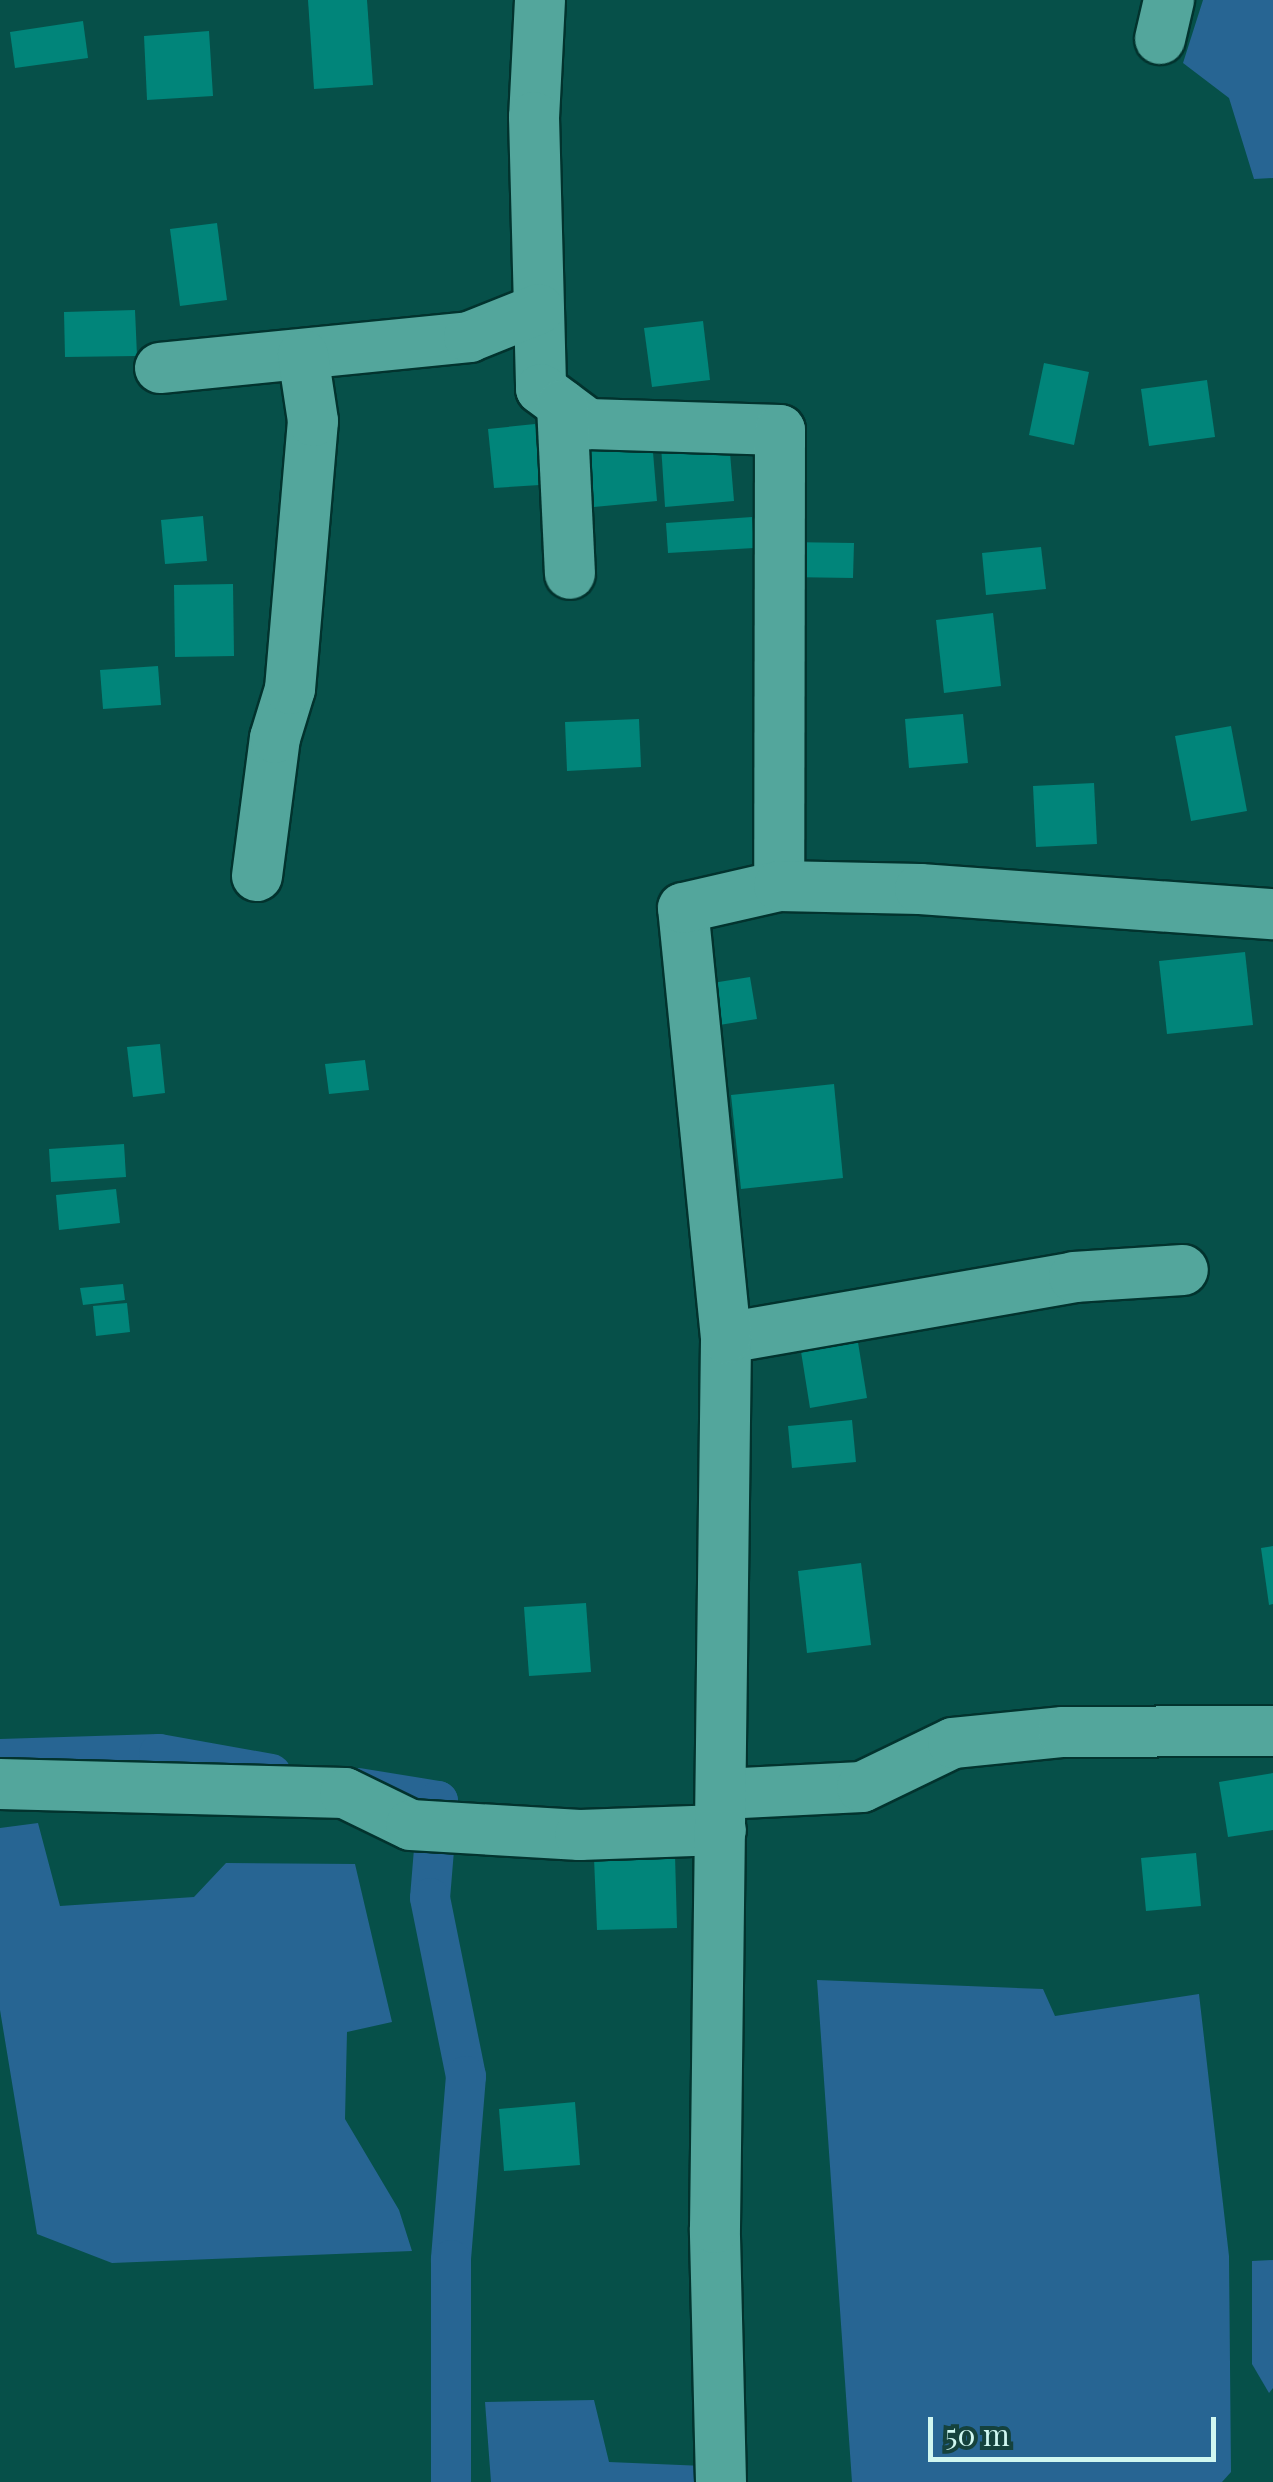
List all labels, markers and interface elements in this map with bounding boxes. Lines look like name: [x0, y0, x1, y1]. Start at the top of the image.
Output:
scale bar: [933, 2397, 1220, 2459]
text: 50 m: [945, 2414, 1010, 2454]

